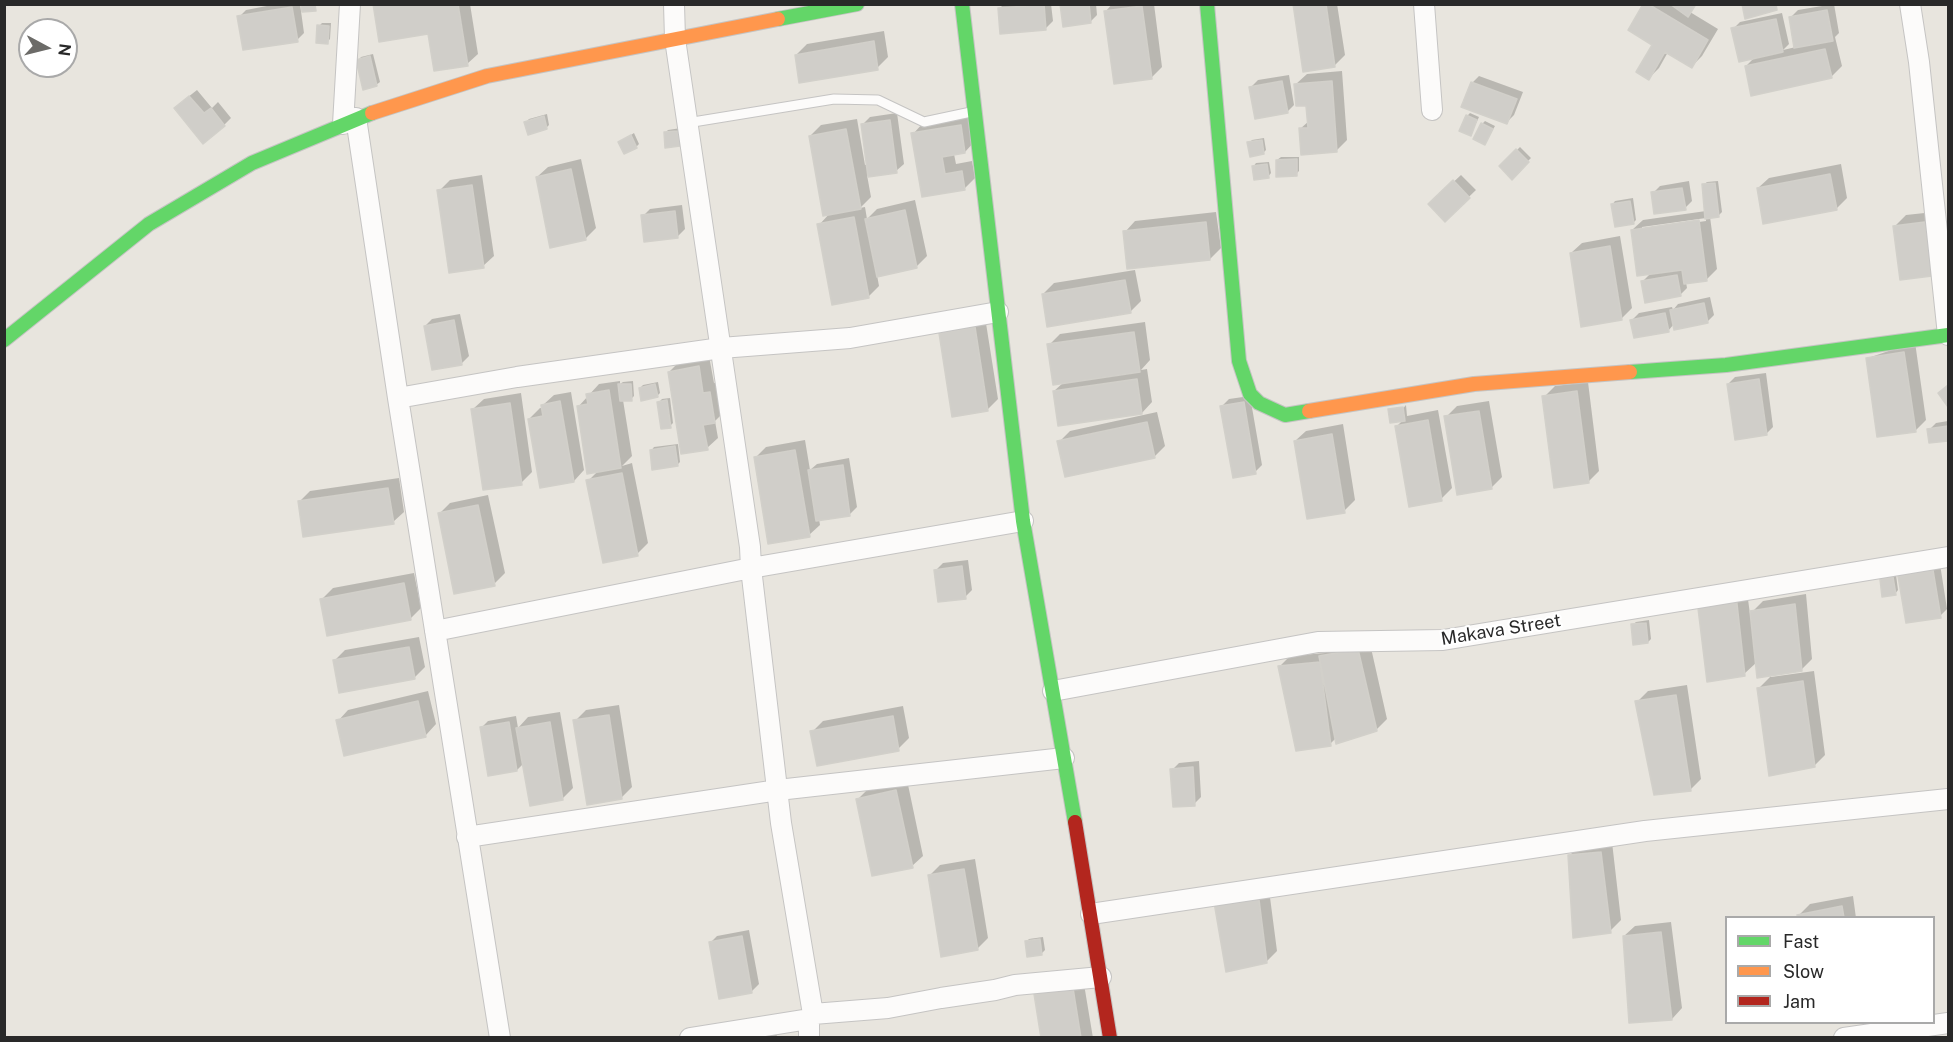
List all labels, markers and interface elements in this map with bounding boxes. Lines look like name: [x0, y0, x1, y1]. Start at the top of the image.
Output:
north arrow: [18, 18, 78, 78]
text: N: [54, 43, 75, 57]
street label: Makava Street: [1439, 610, 1563, 650]
legend: [1725, 916, 1935, 1024]
text: Fast: [1783, 931, 1819, 952]
text: Slow: [1783, 961, 1824, 982]
text: Jam: [1783, 991, 1816, 1012]

